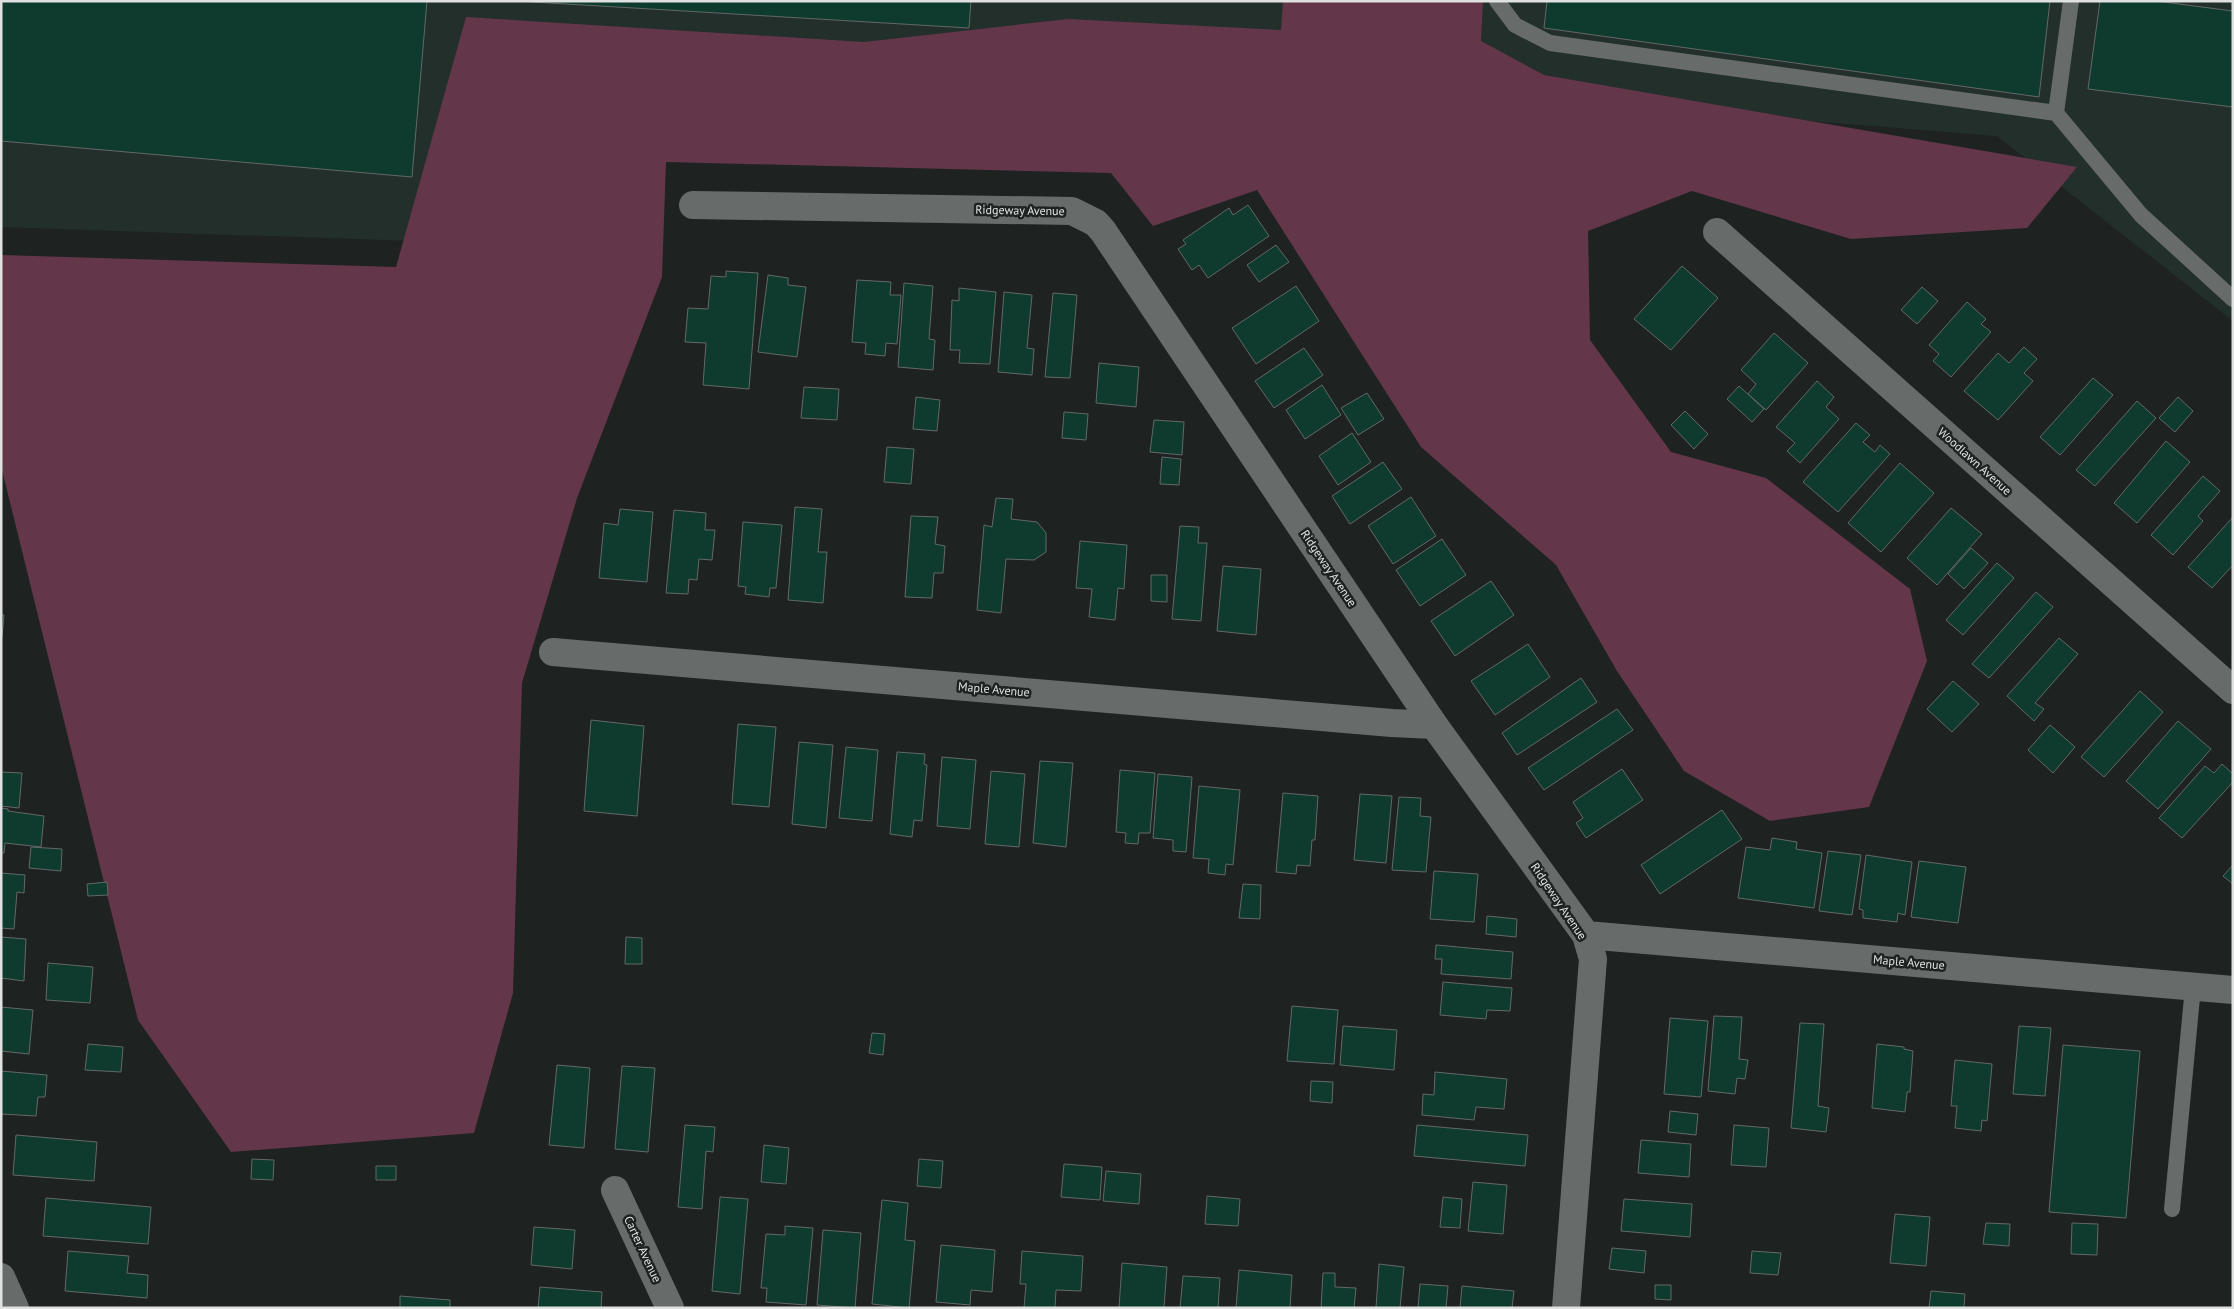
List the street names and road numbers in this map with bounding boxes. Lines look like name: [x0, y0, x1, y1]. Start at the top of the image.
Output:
street label: Ridgeway Avenue: [975, 202, 1065, 218]
street label: Woodlawn Avenue: [1935, 424, 2015, 498]
street label: Ridgeway Avenue: [1298, 527, 1360, 609]
street label: Maple Avenue: [958, 678, 1030, 700]
street label: Ridgeway Avenue: [1528, 860, 1590, 942]
street label: Maple Avenue: [1873, 951, 1945, 973]
street label: Carter Avenue: [621, 1213, 665, 1285]

